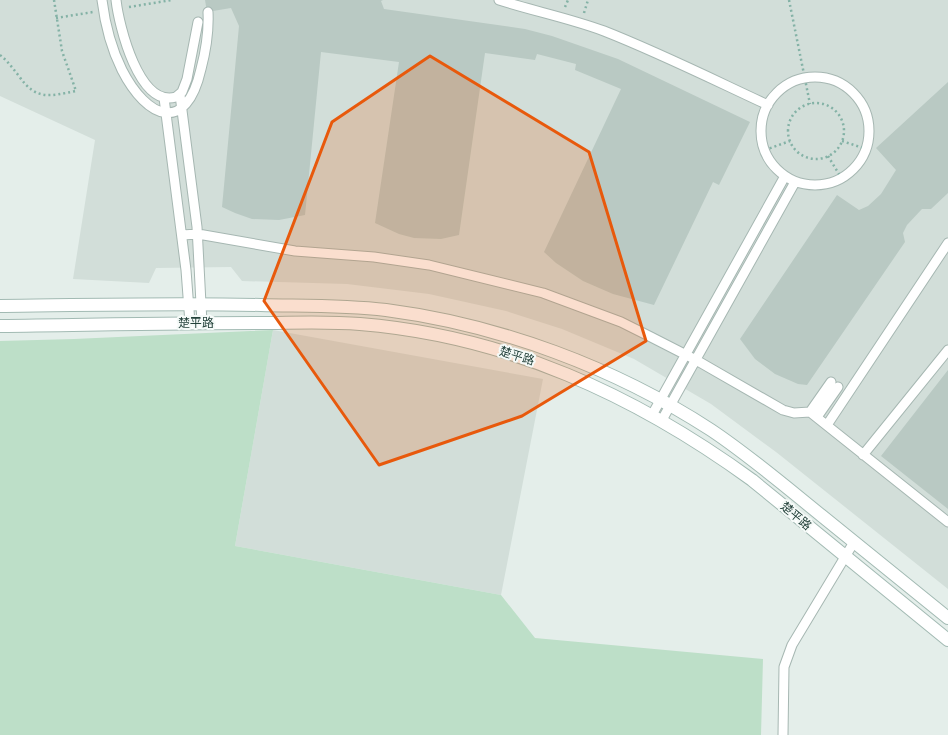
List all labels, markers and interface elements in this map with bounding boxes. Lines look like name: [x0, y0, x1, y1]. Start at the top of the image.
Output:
street label: 楚平路: [178, 314, 214, 332]
street label: 楚平路: [497, 342, 537, 370]
street label: 楚平路: [776, 498, 816, 534]

